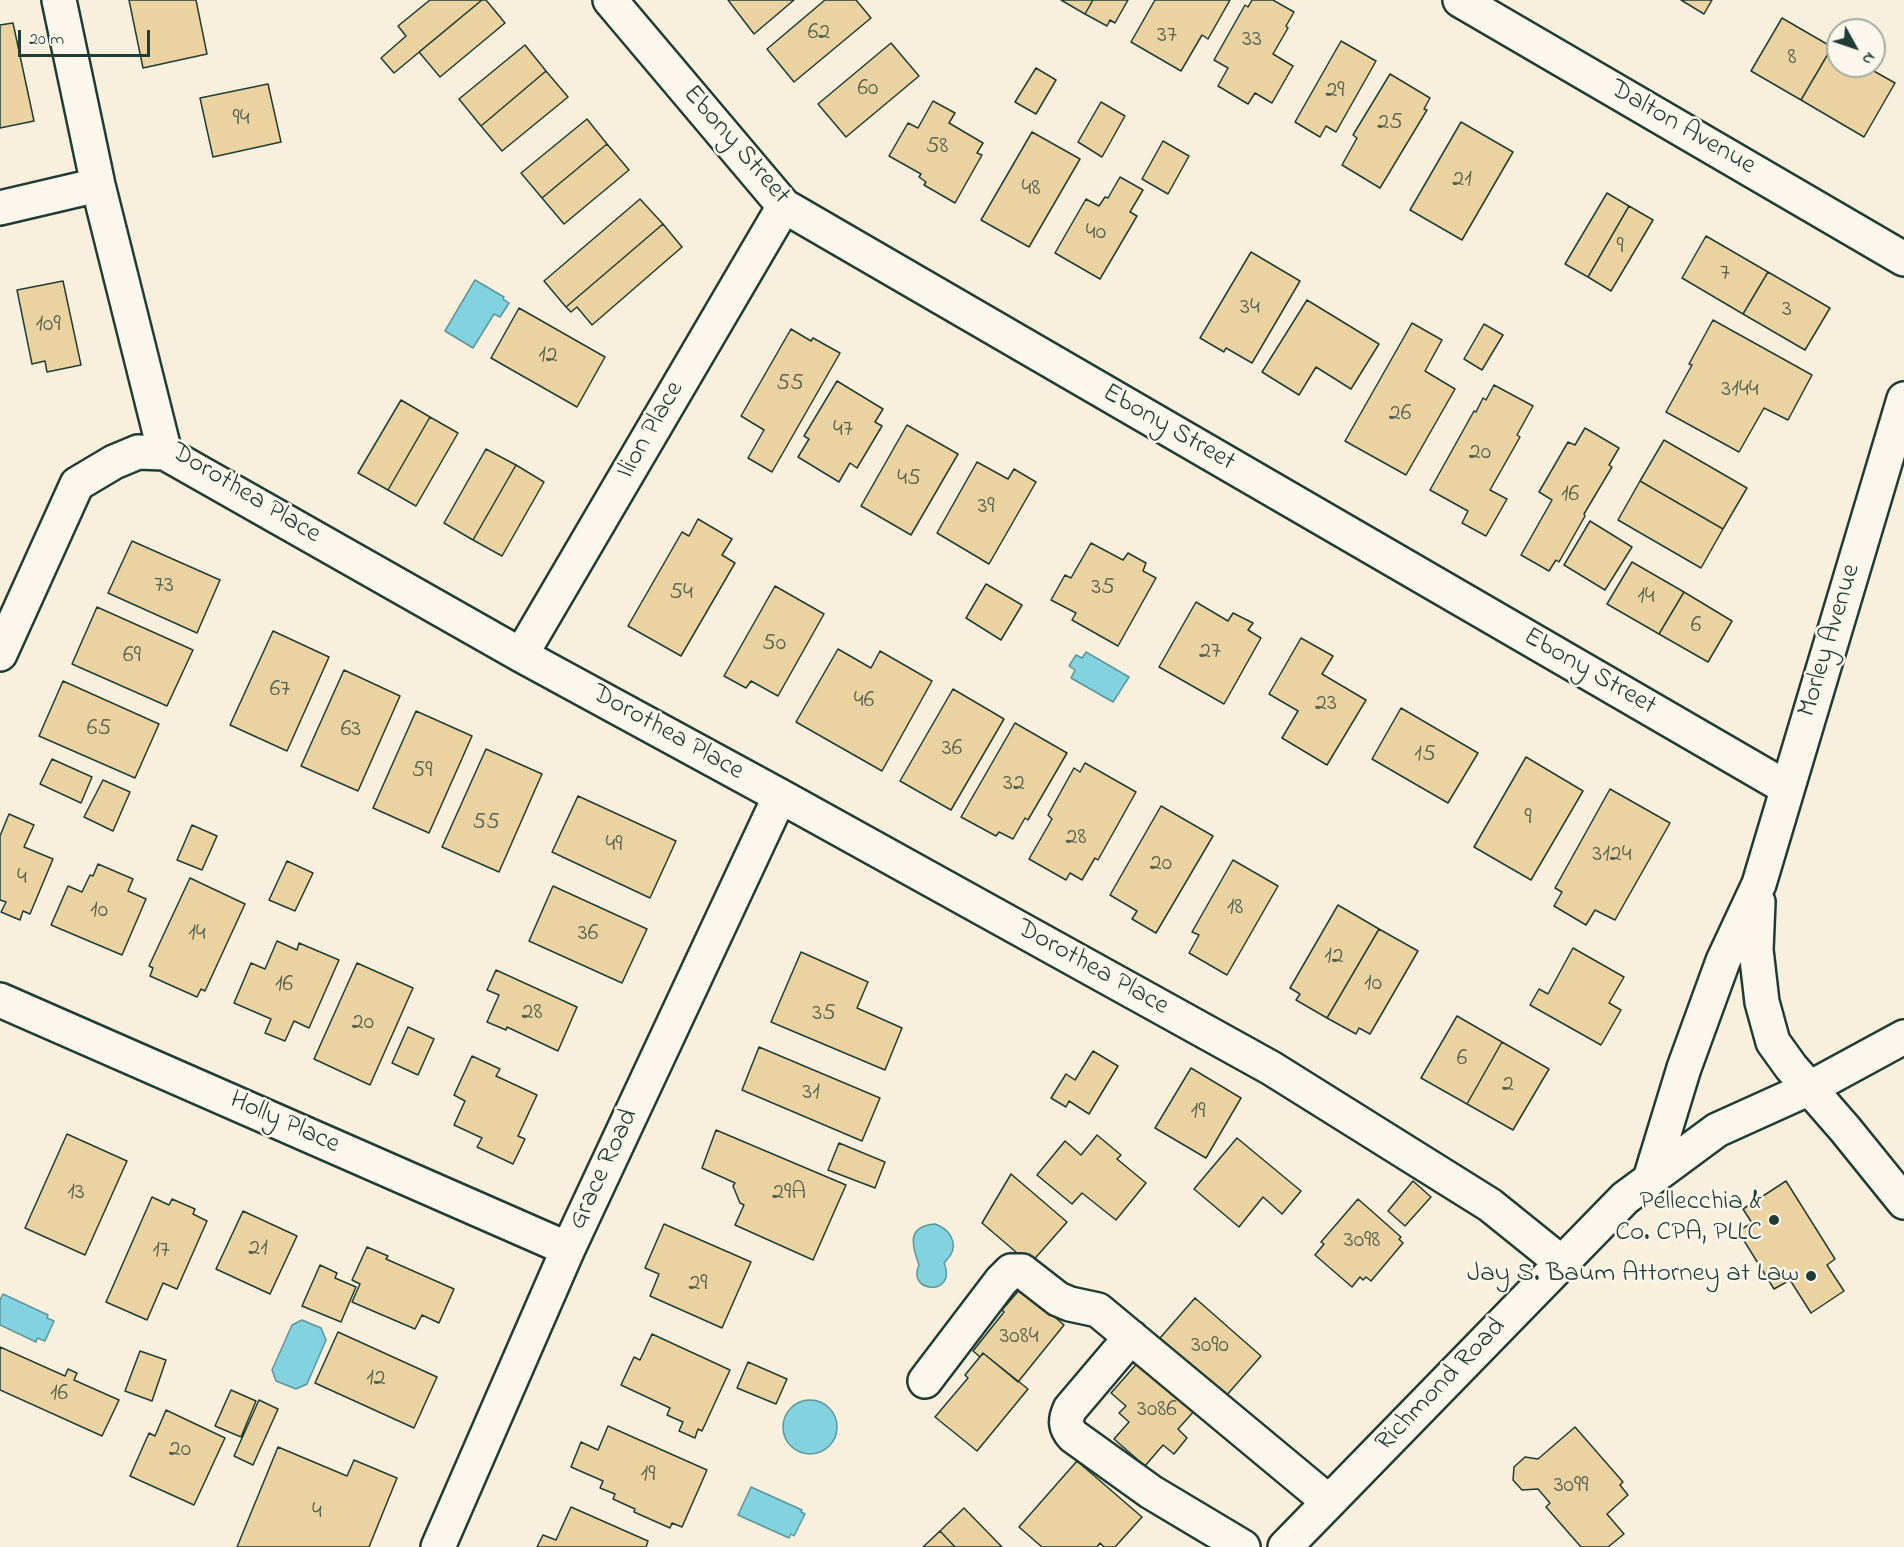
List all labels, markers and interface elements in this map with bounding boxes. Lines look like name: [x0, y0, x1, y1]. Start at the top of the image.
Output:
scale bar: [21, 18, 153, 56]
north arrow: [1826, 18, 1886, 78]
house number: 62: [808, 20, 830, 48]
house number: 37: [1157, 23, 1177, 51]
text: 20 m: [29, 27, 64, 53]
house number: 33: [1242, 27, 1262, 55]
house number: 8: [1788, 45, 1796, 73]
text: N: [1856, 46, 1881, 70]
street label: Dalton Avenue: [1603, 74, 1761, 184]
house number: 60: [858, 76, 878, 104]
house number: 29: [1325, 78, 1345, 106]
street label: Ebony Street: [674, 80, 796, 212]
house number: 94: [232, 106, 250, 134]
house number: 25: [1377, 110, 1403, 138]
house number: 58: [926, 134, 948, 162]
house number: 21: [1452, 167, 1472, 195]
house number: 48: [1022, 176, 1040, 204]
house number: 40: [1086, 220, 1106, 248]
house number: 9: [1616, 234, 1624, 262]
house number: 7: [1720, 261, 1730, 289]
house number: 34: [1240, 295, 1260, 323]
house number: 3: [1782, 297, 1792, 325]
house number: 109: [35, 312, 61, 340]
house number: 12: [538, 343, 558, 371]
house number: 55: [776, 371, 804, 399]
street label: Ilion Place: [611, 377, 693, 485]
house number: 3144: [1721, 377, 1759, 405]
street label: Ebony Street: [1096, 378, 1240, 480]
house number: 26: [1389, 401, 1411, 429]
house number: 47: [833, 417, 853, 445]
street label: Dorothea Place: [164, 438, 326, 552]
house number: 20: [1469, 440, 1491, 468]
house number: 45: [897, 466, 921, 494]
house number: 16: [1561, 482, 1579, 510]
house number: 39: [977, 494, 995, 522]
street label: Morley Avenue: [1792, 561, 1870, 721]
house number: 73: [154, 573, 174, 601]
house number: 35: [1091, 575, 1115, 603]
house number: 54: [669, 580, 693, 608]
house number: 14: [1637, 584, 1655, 612]
house number: 6: [1691, 613, 1701, 641]
street label: Ebony Street: [1517, 622, 1661, 724]
house number: 50: [762, 631, 786, 659]
house number: 27: [1199, 639, 1221, 667]
house number: 69: [123, 643, 141, 671]
house number: 67: [270, 677, 290, 705]
street label: Dorothea Place: [585, 679, 749, 789]
house number: 46: [854, 688, 874, 716]
house number: 23: [1315, 691, 1337, 719]
house number: 65: [87, 716, 111, 744]
house number: 63: [341, 717, 361, 745]
house number: 36: [942, 736, 962, 764]
house number: 15: [1414, 742, 1436, 770]
house number: 59: [412, 758, 432, 786]
house number: 32: [1003, 771, 1025, 799]
house number: 9: [1524, 805, 1532, 833]
house number: 55: [472, 810, 500, 838]
house number: 28: [1066, 825, 1086, 853]
house number: 49: [605, 832, 623, 860]
house number: 3124: [1592, 842, 1632, 870]
house number: 20: [1150, 851, 1172, 879]
house number: 4: [17, 865, 27, 893]
house number: 18: [1227, 895, 1243, 923]
house number: 10: [90, 898, 108, 926]
street label: Dorothea Place: [1010, 914, 1174, 1024]
house number: 14: [188, 921, 206, 949]
house number: 36: [578, 921, 598, 949]
house number: 12: [1324, 944, 1344, 972]
house number: 10: [1364, 971, 1382, 999]
house number: 16: [275, 972, 293, 1000]
house number: 28: [522, 1000, 542, 1028]
house number: 35: [812, 1001, 836, 1029]
house number: 20: [352, 1010, 374, 1038]
house number: 6: [1457, 1046, 1467, 1074]
house number: 2: [1502, 1072, 1514, 1100]
house number: 31: [802, 1080, 820, 1108]
street label: Holly Place: [224, 1085, 344, 1163]
house number: 19: [1191, 1099, 1205, 1127]
street label: Grace Road: [563, 1104, 647, 1236]
house number: 13: [67, 1180, 85, 1208]
house number: 29A: [772, 1180, 806, 1208]
place label: Pellecchia & Co. CPA, PLLC: [1615, 1188, 1762, 1251]
marker: Pellecchia & Co. CPA, PLLC: [1767, 1213, 1781, 1227]
house number: 3098: [1344, 1228, 1380, 1256]
house number: 21: [248, 1236, 268, 1264]
house number: 17: [152, 1238, 170, 1266]
place label: Jay S. Baum Attorney at Law: [1467, 1260, 1799, 1292]
marker: Jay S. Baum Attorney at Law: [1804, 1269, 1818, 1283]
house number: 29: [688, 1271, 708, 1299]
street label: Richmond Road: [1370, 1312, 1514, 1460]
house number: 3084: [999, 1324, 1039, 1352]
house number: 3090: [1191, 1333, 1229, 1361]
house number: 12: [366, 1366, 386, 1394]
house number: 16: [50, 1381, 68, 1409]
house number: 3086: [1137, 1397, 1177, 1425]
house number: 20: [169, 1437, 191, 1465]
house number: 19: [641, 1462, 655, 1490]
house number: 3099: [1554, 1473, 1588, 1501]
house number: 4: [312, 1499, 322, 1527]

